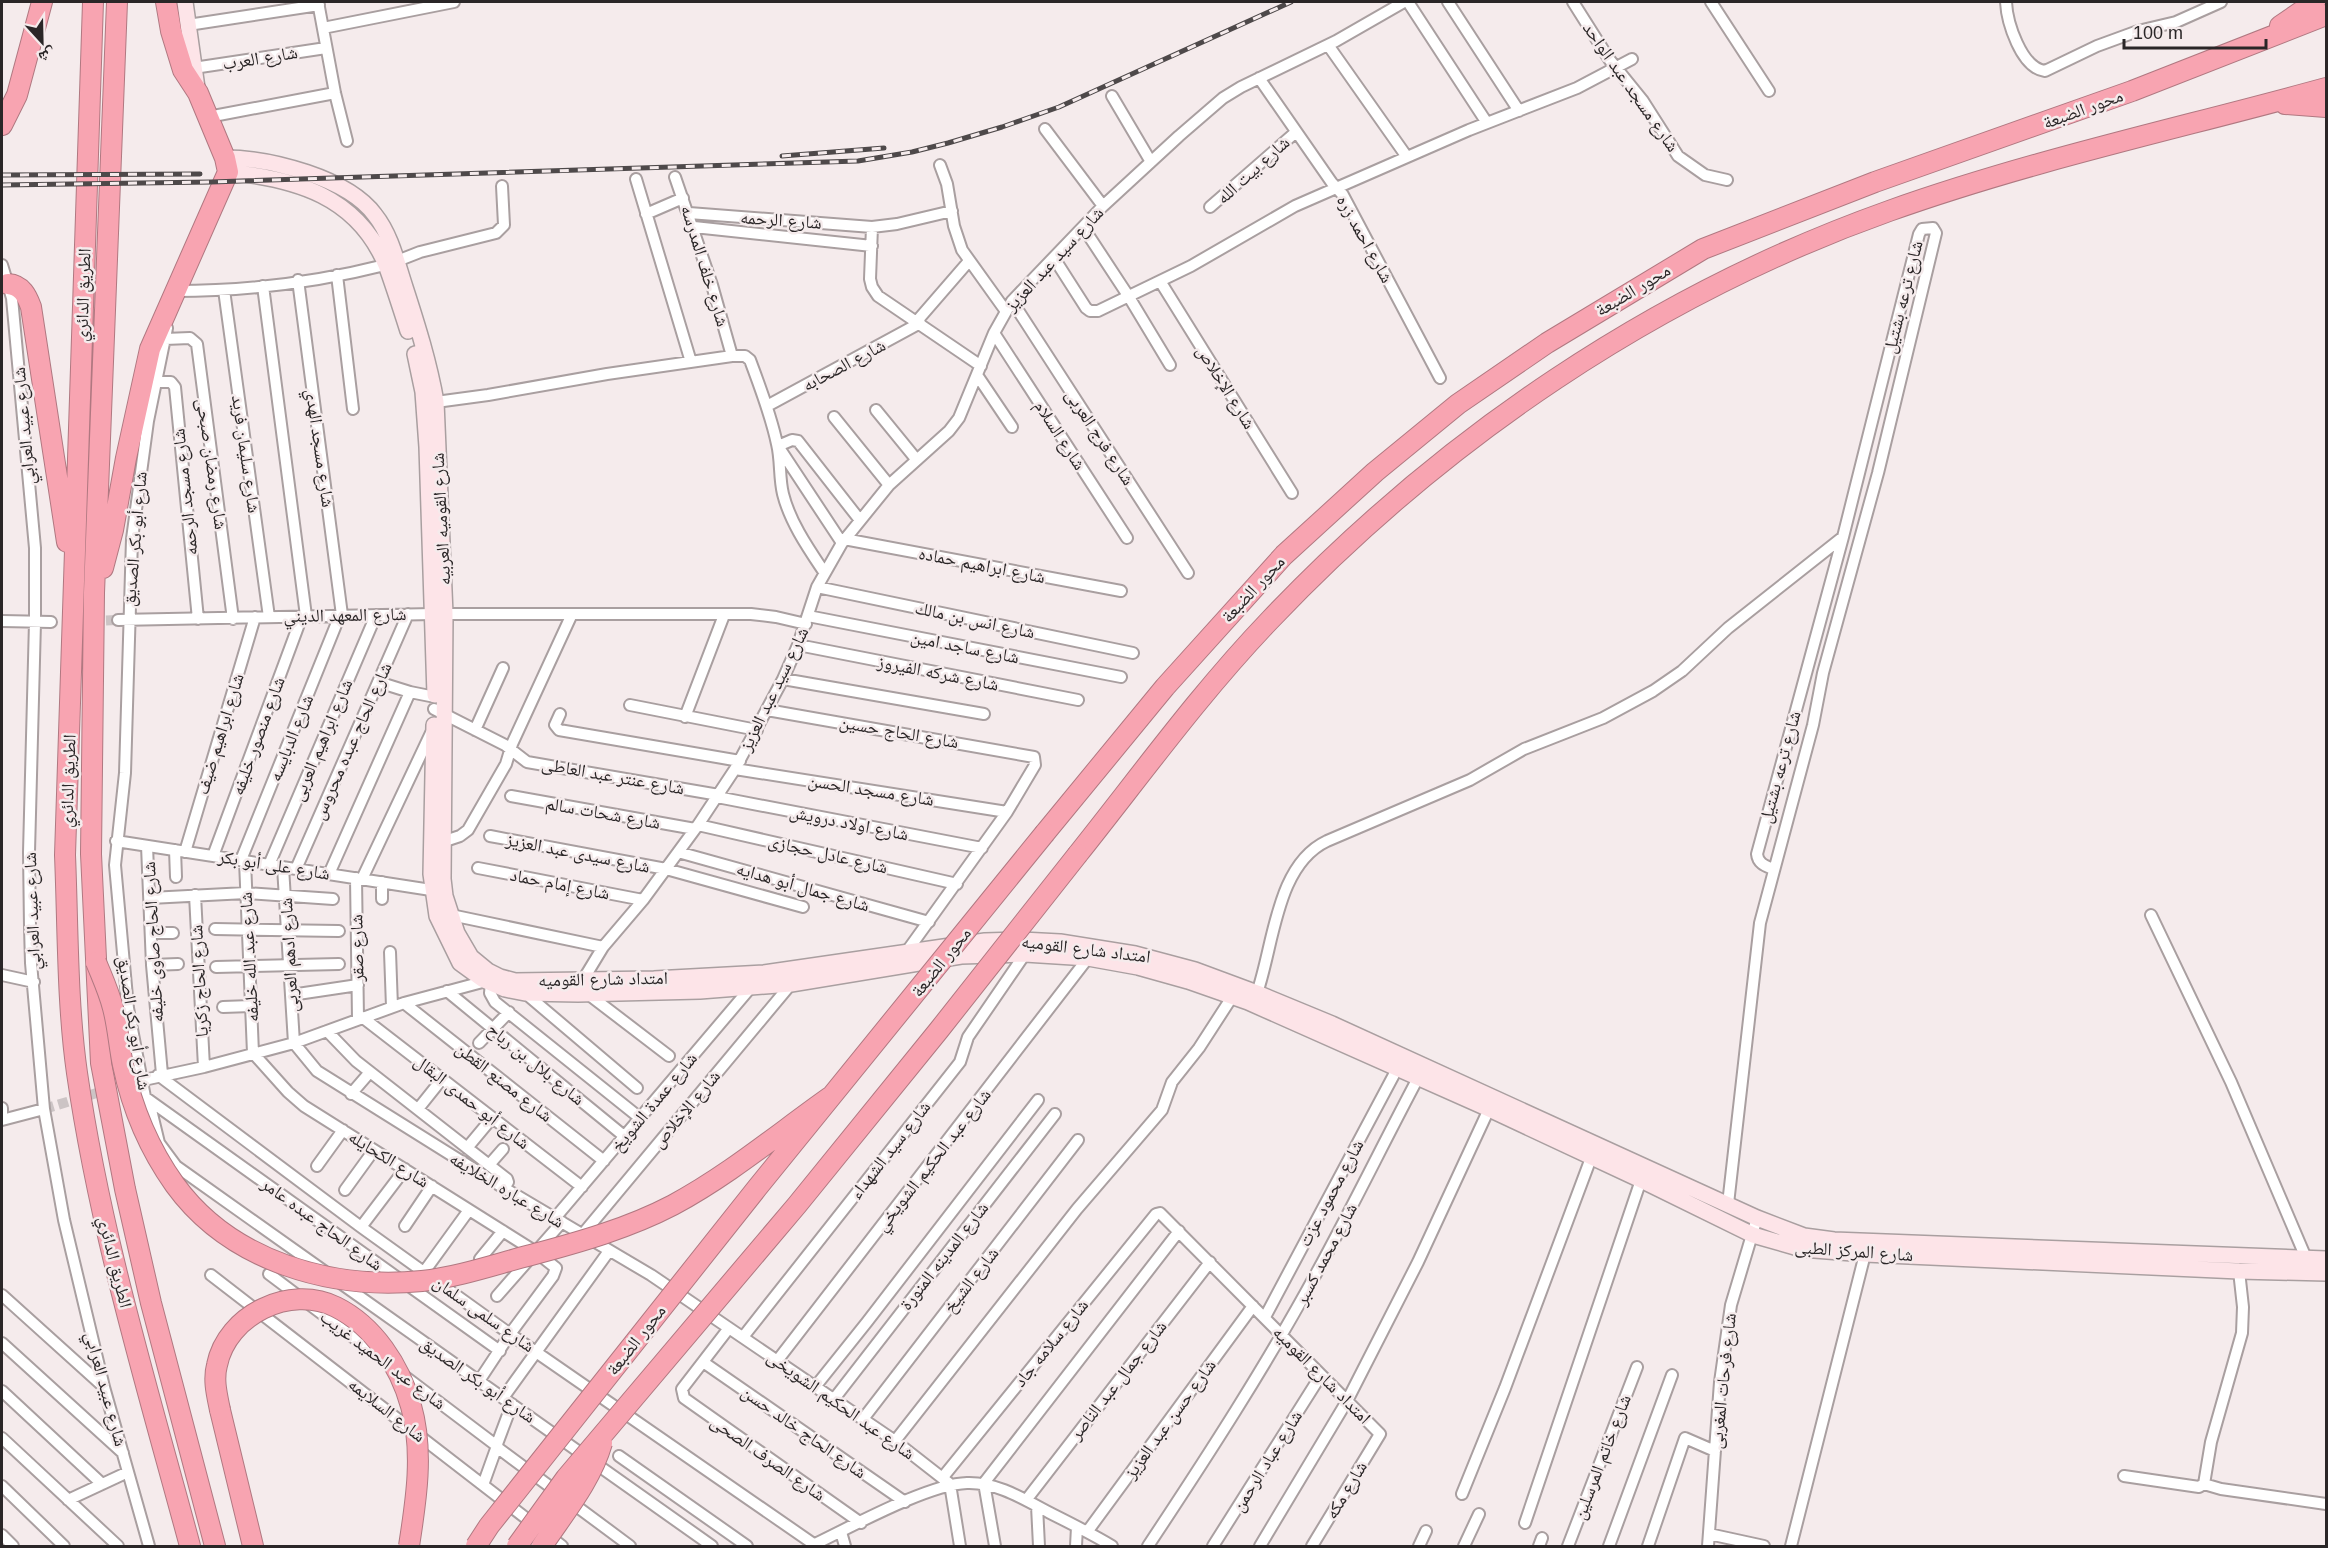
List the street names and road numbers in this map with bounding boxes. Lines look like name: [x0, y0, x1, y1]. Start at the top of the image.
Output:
street label: شارع مسجد عبد الواحد: [1578, 18, 1683, 156]
street label: شارع العرب: [221, 42, 299, 75]
street label: محور الضبعة: [2040, 85, 2126, 133]
street label: شارع بيت الله: [1212, 132, 1294, 209]
street label: شارع احمد زره: [1332, 192, 1397, 287]
street label: شارع خلف المدرسه: [676, 203, 733, 329]
street label: شارع سيد عبد العزيز: [1000, 203, 1108, 317]
street label: شارع الرحمه: [740, 207, 822, 234]
street label: شارع ترعه بشتيل: [1879, 239, 1928, 356]
street label: الطريق الدائري: [71, 248, 99, 342]
street label: محور الضبعة: [1592, 260, 1674, 321]
street label: شارع الصحابه: [799, 335, 889, 396]
street label: شارع الإخلاص: [1192, 341, 1260, 433]
street label: شارع عبيد العرابي: [9, 366, 44, 486]
street label: شارع فرج العربى: [1060, 385, 1139, 490]
street label: شارع مسجد الهدي: [297, 387, 338, 509]
street label: شارع سليمان فريد: [227, 394, 264, 514]
street label: شارع السلام: [1028, 396, 1090, 475]
street label: شارع رمضان صبحى: [192, 397, 231, 531]
street label: شارع مسجد الرحمه: [168, 428, 203, 556]
street label: شارع القوميه العربيه: [428, 452, 455, 586]
street label: شارع أبو بكر الصديق: [118, 470, 152, 608]
street label: شارع ابراهيم حماده: [917, 543, 1047, 589]
street label: محور الضبعة: [1217, 552, 1289, 627]
street label: شارع انس بن مالك: [913, 598, 1037, 643]
street label: شارع المعهد الديني: [283, 604, 407, 631]
street label: شارع سيد عبد العزيز: [735, 624, 814, 755]
street label: شارع ساجد امين: [909, 627, 1021, 668]
street label: شارع شركه الفيروز: [874, 651, 1000, 696]
street label: شارع الحاج عبده محروس: [308, 659, 397, 823]
street label: شارع ابراهيم ضيف: [192, 671, 250, 798]
street label: شارع منصور خليفه: [227, 674, 290, 798]
street label: شارع ابراهيم العربى: [287, 676, 358, 805]
street label: شارع الدبايسه: [265, 692, 318, 785]
street label: شارع ترعه بشتيل: [1755, 709, 1806, 826]
street label: شارع الحاج حسين: [837, 712, 960, 754]
street label: الطريق الدائري: [56, 734, 84, 828]
street label: شارع عنتر عبد العاطى: [540, 754, 686, 799]
street label: شارع مسجد الحسن: [806, 770, 935, 811]
street label: شارع شحات سالم: [544, 793, 662, 835]
street label: شارع اولاد درويش: [788, 802, 910, 845]
street label: شارع سيدى عبد العزيز: [503, 829, 652, 878]
street label: شارع عادل حجازى: [766, 831, 890, 878]
street label: شارع على أبو بكر: [215, 845, 332, 885]
street label: شارع عبيد العرابي: [20, 852, 49, 970]
street label: شارع جمال أبو هدايه: [734, 858, 872, 916]
street label: شارع الحاج صاوى خليفه: [139, 861, 169, 1023]
street label: شارع إمام حماد: [508, 865, 611, 905]
street label: شارع عبد الله خليفه: [236, 891, 263, 1023]
street label: شارع ادهم العربى: [276, 897, 304, 1013]
street label: شارع صقر: [346, 914, 369, 983]
street label: محور الضبعة: [907, 923, 975, 1001]
street label: شارع الحاج زكريا: [186, 924, 214, 1038]
street label: امتداد شارع القوميه: [1020, 931, 1152, 968]
street label: شارع أبو بكر الصديق: [113, 954, 155, 1092]
street label: امتداد شارع القوميه: [538, 968, 668, 991]
street label: شارع بلال بن رباح: [482, 1019, 589, 1111]
street label: شارع مصنع القطن: [450, 1038, 556, 1128]
street label: شارع عمدة الشويخ: [607, 1048, 703, 1157]
street label: شارع أبو حمدى البقال: [410, 1050, 534, 1154]
street label: شارع الإخلاص: [648, 1066, 725, 1152]
street label: شارع عبد الحكيم الشويخي: [871, 1085, 998, 1238]
street label: شارع سيد الشهداء: [846, 1097, 935, 1204]
street label: شارع الكحايله: [345, 1126, 433, 1192]
street label: شارع محمود عزت: [1294, 1136, 1368, 1250]
street label: شارع عباره الخلايفه: [446, 1148, 568, 1233]
street label: شارع الحاج عبده عامر: [256, 1173, 386, 1276]
street label: شارع المدينه المنورة: [896, 1198, 993, 1315]
street label: شارع محمد كسبر: [1290, 1200, 1362, 1310]
street label: الطريق الدائري: [90, 1214, 136, 1311]
street label: شارع المركز الطبى: [1794, 1237, 1914, 1266]
street label: شارع الشيخ: [939, 1243, 1004, 1318]
street label: شارع سلمى سلمان: [429, 1272, 539, 1357]
street label: شارع سلامه جاد: [1010, 1295, 1093, 1391]
street label: محور الضبعة: [602, 1301, 670, 1379]
street label: شارع عبد الحميد غريب: [316, 1306, 450, 1414]
street label: شارع فرحات المغربى: [1706, 1312, 1741, 1450]
street label: شارع جمال عبد الناصر: [1065, 1316, 1171, 1445]
street label: امتداد شارع القوميه: [1268, 1322, 1375, 1429]
street label: شارع عبيد العرابي: [77, 1329, 131, 1450]
street label: شارع أبو بكر الصديق: [416, 1332, 540, 1428]
street label: شارع عبد الحكيم الشويخى: [762, 1346, 919, 1465]
street label: شارع حسن عبد العزيز: [1120, 1356, 1221, 1484]
street label: شارع السلايمه: [344, 1374, 429, 1447]
street label: شارع الحاج خالد حسن: [737, 1381, 870, 1484]
street label: شارع خاتم المرسلين: [1569, 1392, 1637, 1523]
street label: شارع عباد الرحمن: [1228, 1407, 1307, 1516]
street label: شارع الصرف الصحى: [706, 1411, 829, 1506]
street label: شارع مكه: [1321, 1457, 1372, 1523]

